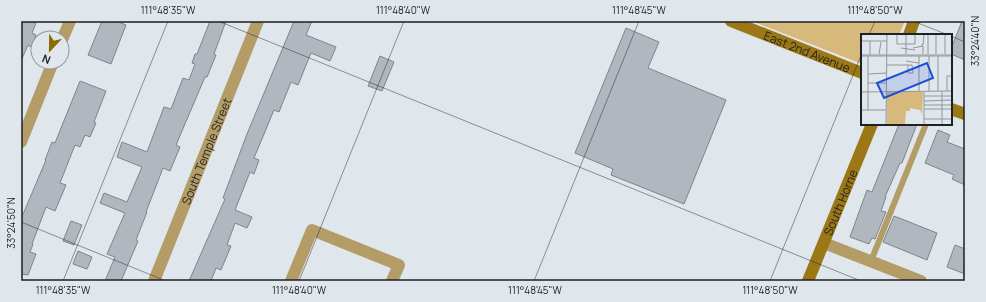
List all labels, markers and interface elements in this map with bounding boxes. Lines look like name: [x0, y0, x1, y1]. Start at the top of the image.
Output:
text: 111°48'35"W: [141, 3, 196, 17]
text: 111°48'40"W: [376, 3, 431, 17]
text: 111°48'45"W: [612, 3, 667, 17]
text: 111°48'50"W: [847, 3, 903, 17]
text: 33°24'40"N: [968, 16, 982, 66]
street label: East 2nd Avenue: [761, 26, 853, 76]
north arrow: [30, 30, 70, 70]
inset map: [861, 34, 952, 125]
text: N: [40, 51, 53, 68]
street label: South Temple Street: [177, 95, 235, 207]
street label: South Horne: [819, 167, 861, 238]
text: 33°24'50"N: [4, 197, 18, 249]
text: 111°48'35"W: [36, 283, 91, 297]
text: 111°48'40"W: [272, 283, 327, 297]
text: 111°48'45"W: [508, 283, 563, 297]
text: 111°48'50"W: [742, 283, 798, 297]

